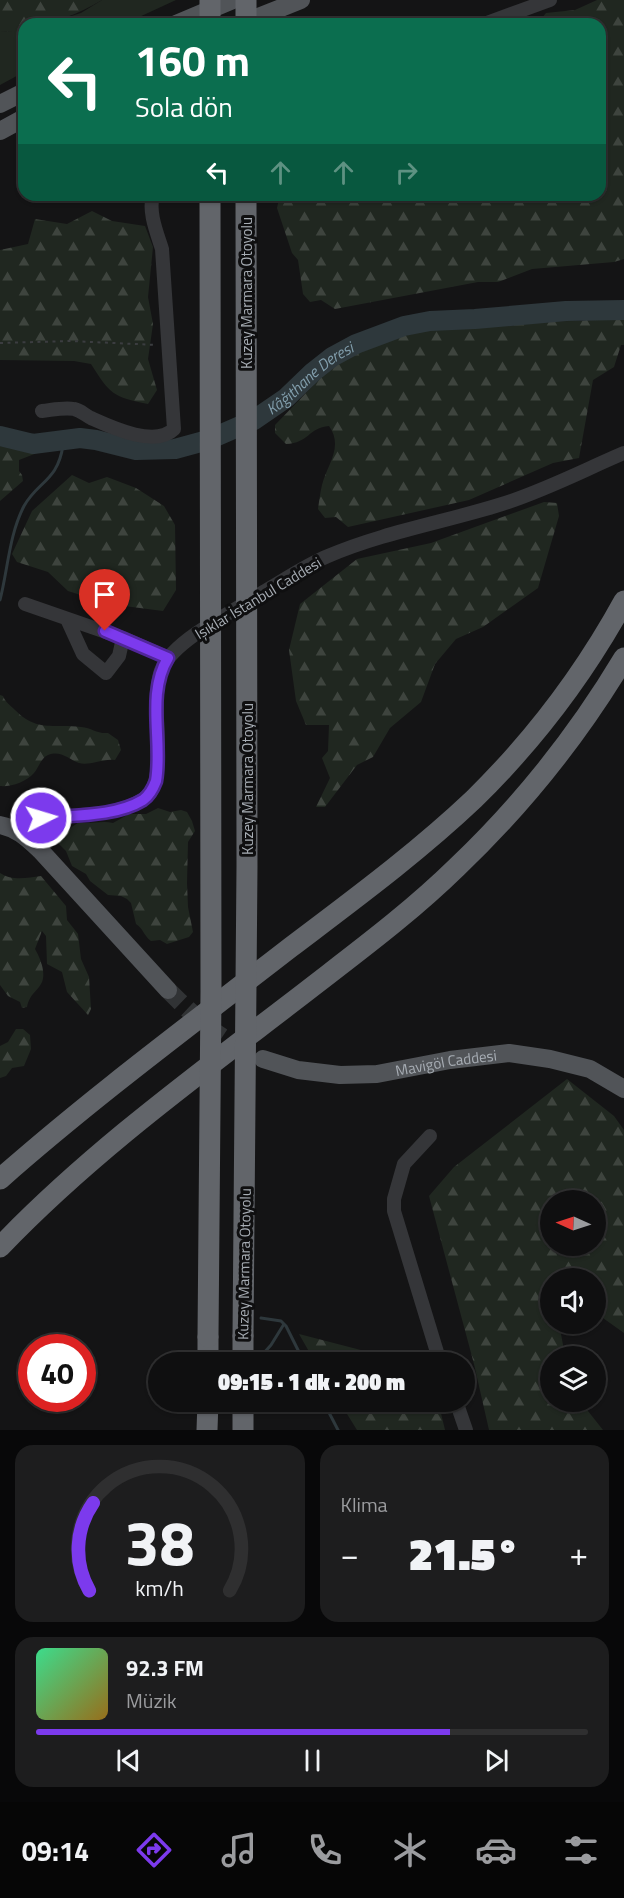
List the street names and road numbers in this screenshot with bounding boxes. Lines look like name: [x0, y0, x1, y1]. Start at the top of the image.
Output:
street label: Kuzey Marmara Otoyolu: [235, 217, 258, 369]
street label: Işıklar İstanbul Caddesi: [190, 551, 326, 645]
street label: Kuzey Marmara Otoyolu: [236, 703, 259, 855]
street label: Mavigöl Caddesi: [393, 1043, 498, 1082]
street label: Kuzey Marmara Otoyolu: [231, 1188, 257, 1340]

